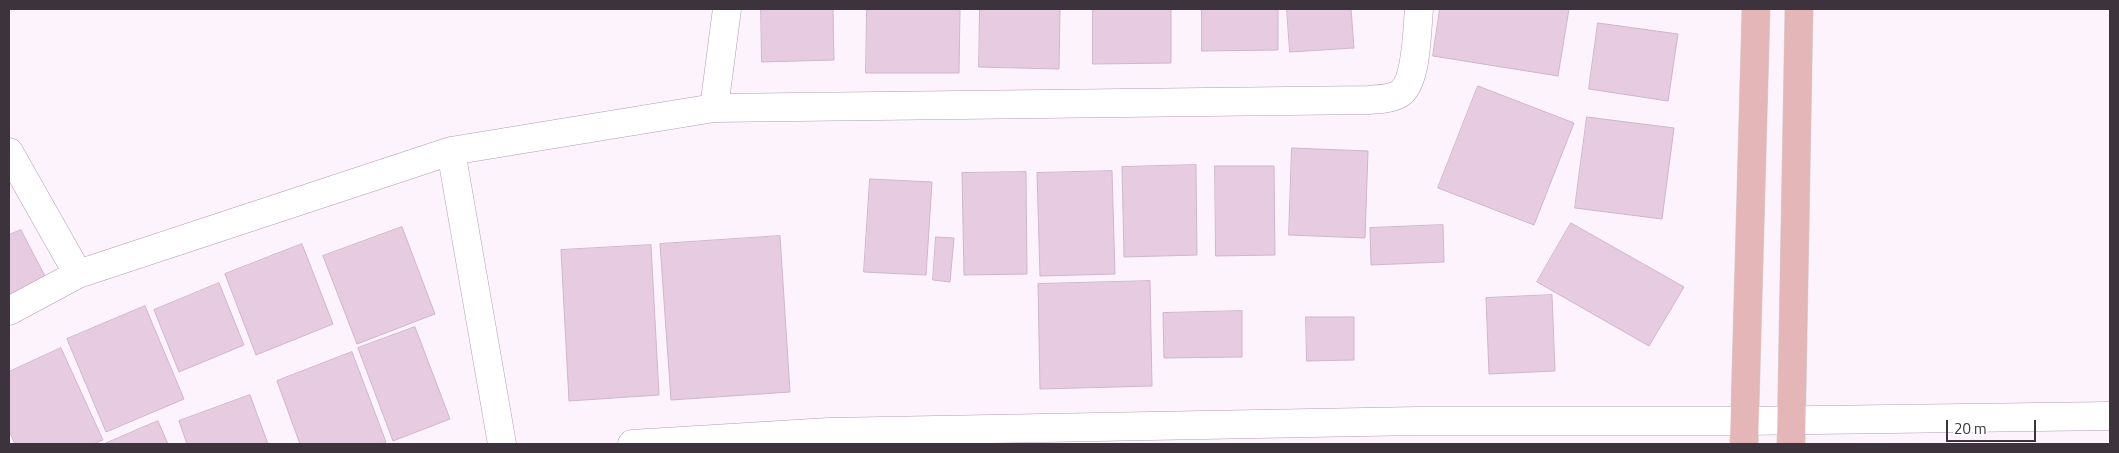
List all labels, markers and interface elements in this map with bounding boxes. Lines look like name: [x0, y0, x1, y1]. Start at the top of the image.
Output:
scale bar: [1949, 410, 2039, 442]
text: 20 m: [1954, 417, 1987, 440]

